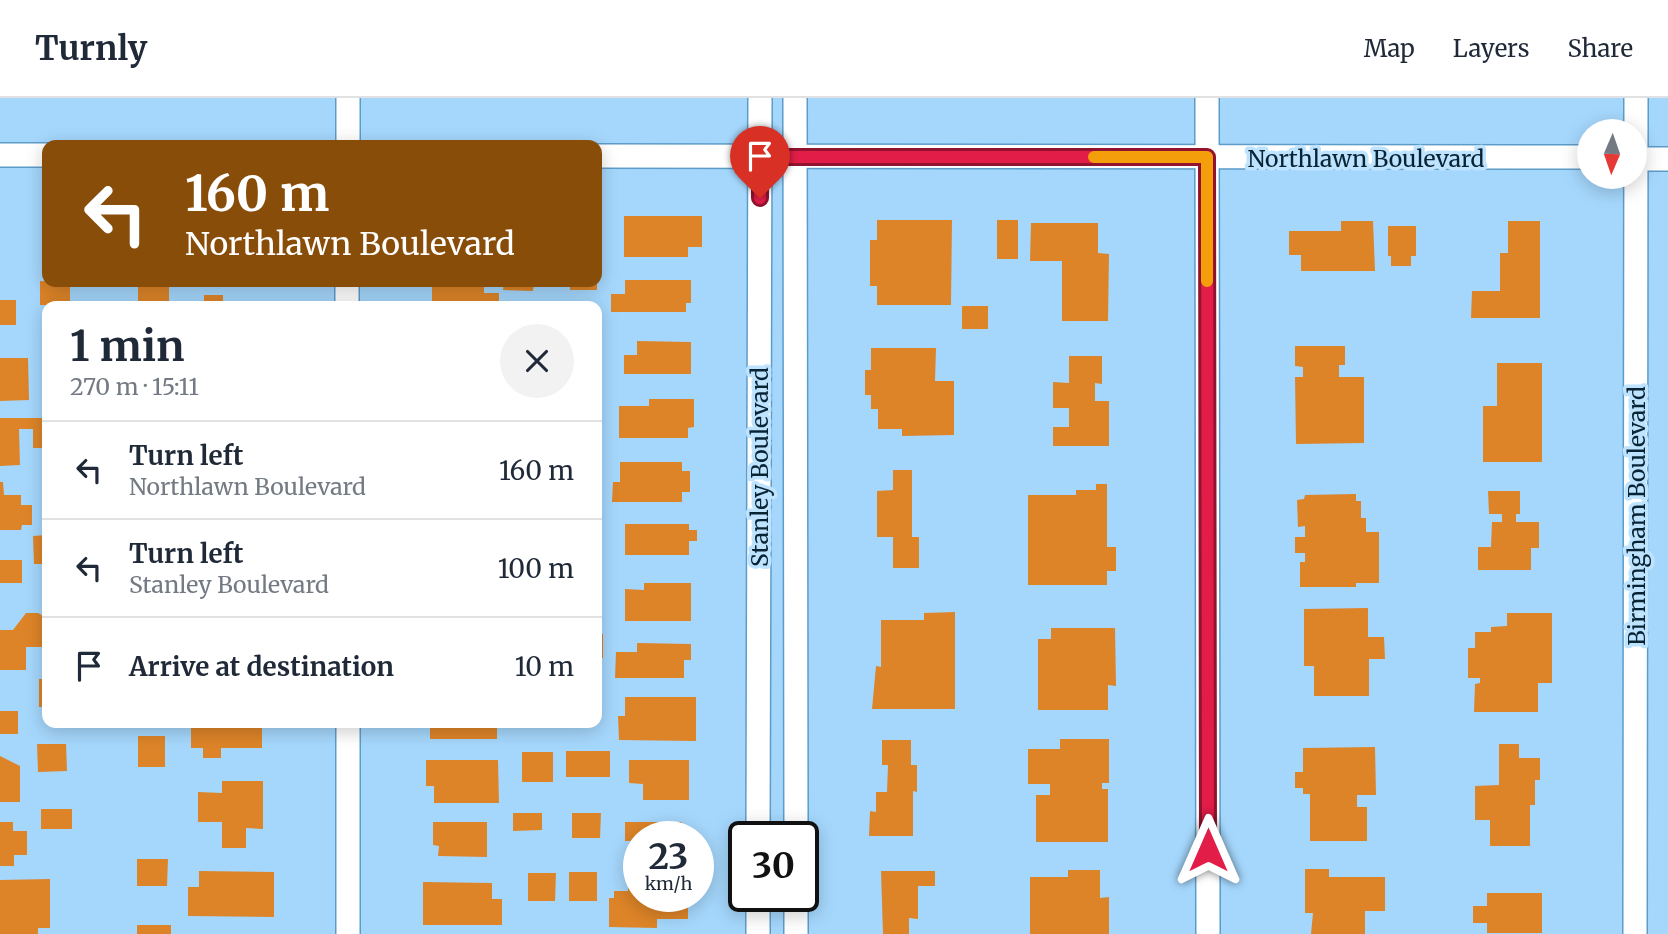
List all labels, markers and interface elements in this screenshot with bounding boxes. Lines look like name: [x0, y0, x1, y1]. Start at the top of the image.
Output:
text: Turnly: [35, 28, 147, 69]
text: Map: [1364, 33, 1415, 64]
text: Layers: [1453, 33, 1529, 64]
text: Share: [1567, 33, 1633, 64]
north arrow: [1577, 119, 1647, 189]
map controls: [1577, 119, 1647, 189]
pin: [730, 126, 790, 198]
icon: arrive: [741, 137, 779, 175]
street label: Northlawn Boulevard: [1248, 144, 1485, 173]
text: 160 m: [185, 163, 329, 224]
icon: left: [70, 168, 161, 259]
text: Northlawn Boulevard: [185, 224, 515, 264]
text: 1 min: [70, 320, 184, 372]
button: close: [500, 324, 574, 398]
street label: Stanley Boulevard: [745, 367, 774, 567]
text: 270 m · 15:11: [70, 372, 199, 401]
street label: Birmingham Boulevard: [1622, 386, 1651, 646]
text: Turn left: [129, 439, 243, 472]
icon: left: [70, 451, 108, 489]
text: 160 m: [499, 454, 574, 487]
text: Northlawn Boulevard: [129, 472, 366, 501]
text: Turn left: [129, 537, 243, 570]
icon: left: [70, 549, 108, 587]
text: 100 m: [498, 552, 574, 585]
text: Stanley Boulevard: [129, 570, 329, 599]
icon: arrive: [70, 647, 108, 685]
text: Arrive at destination: [129, 650, 394, 683]
text: 10 m: [515, 650, 574, 683]
position arrow: [1171, 813, 1245, 887]
speed limit sign: 30: [728, 821, 819, 912]
text: 23: [649, 835, 688, 879]
text: km/h: [645, 872, 692, 895]

